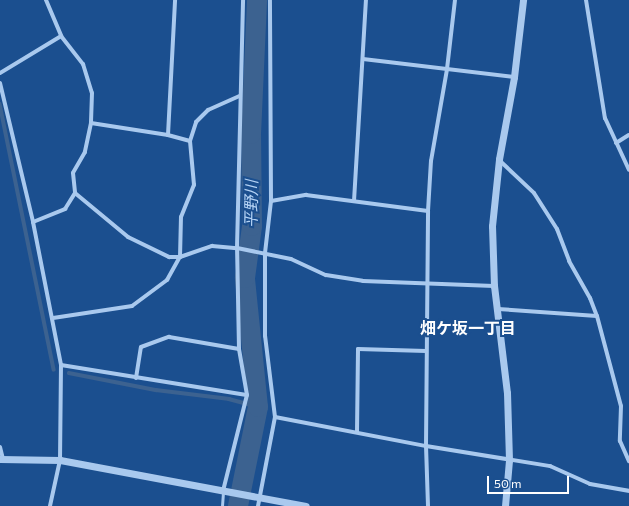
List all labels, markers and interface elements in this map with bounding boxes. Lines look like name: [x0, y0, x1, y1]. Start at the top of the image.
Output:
water label: 平野川: [241, 180, 261, 228]
district label: 畑ケ坂一丁目: [420, 318, 516, 338]
scale bar: [489, 468, 571, 494]
text: 50 m: [494, 476, 522, 490]

